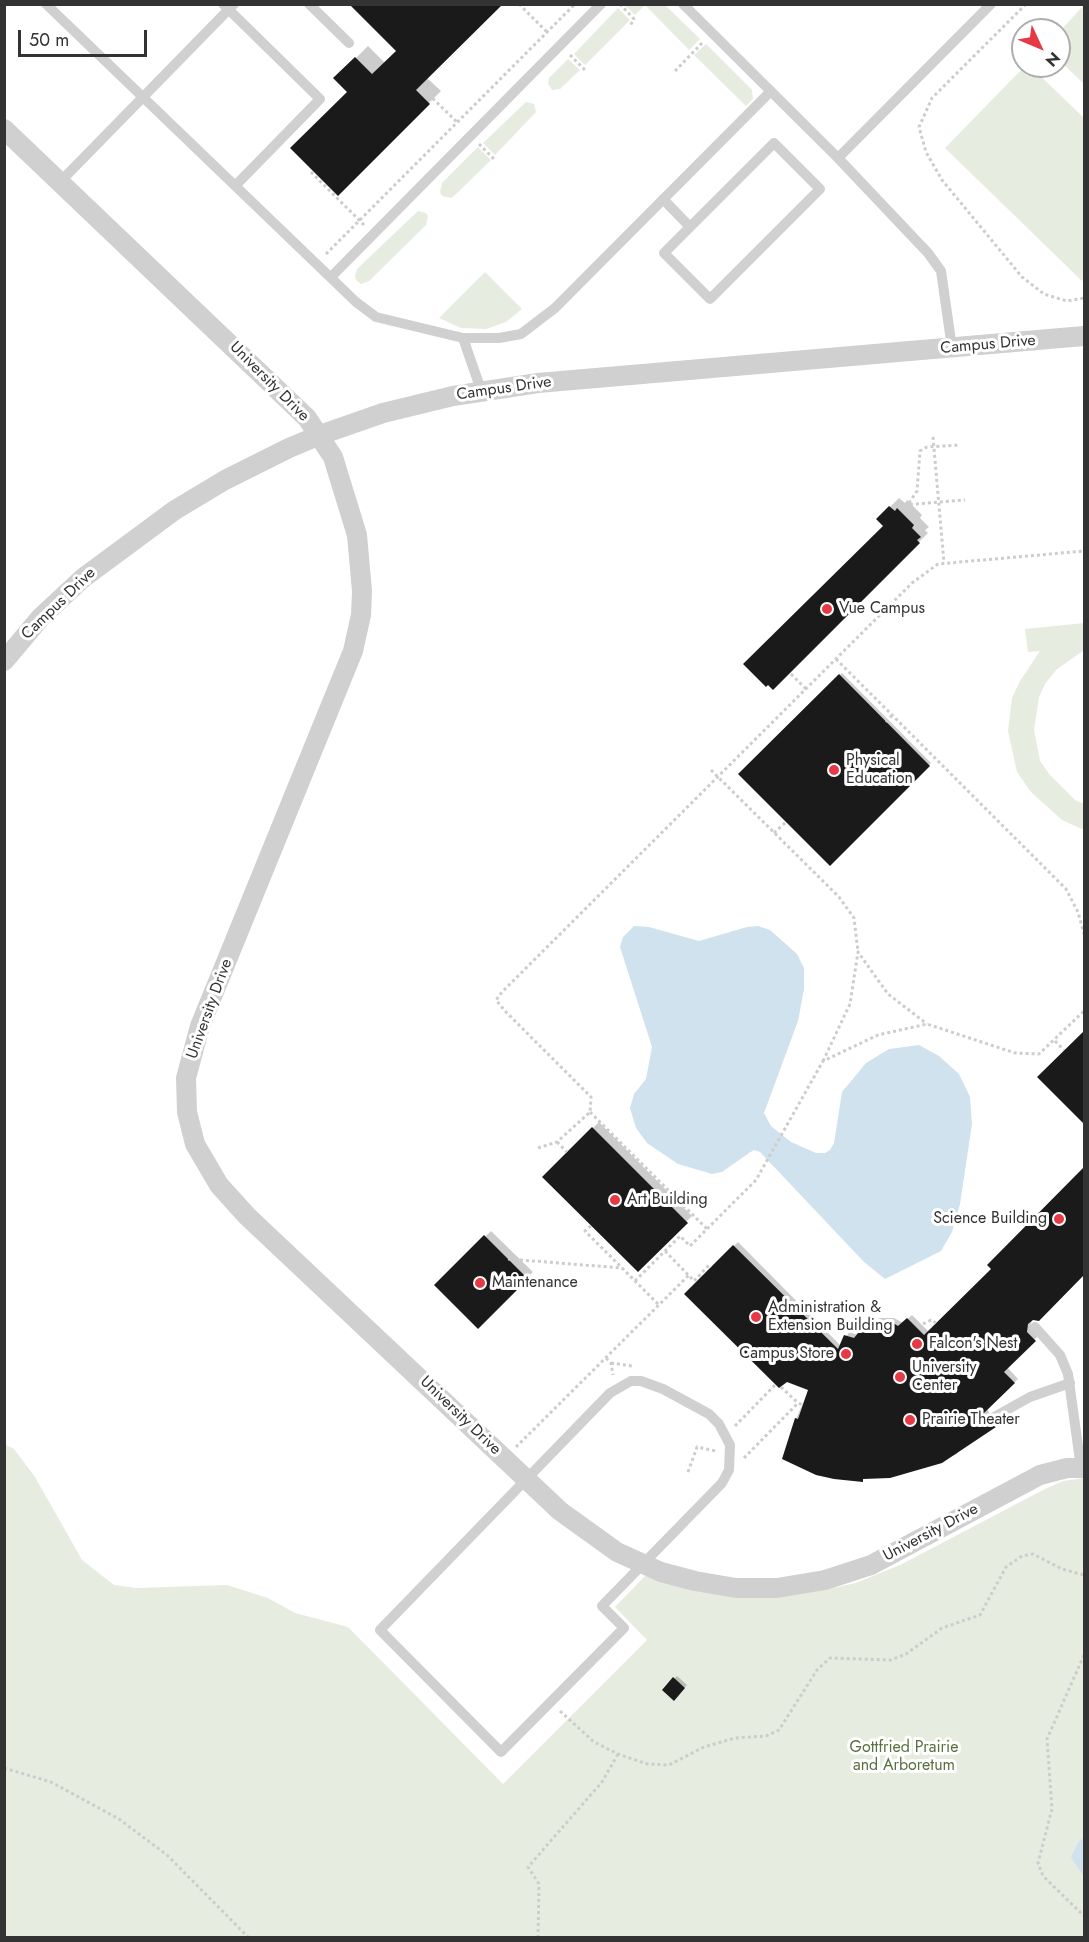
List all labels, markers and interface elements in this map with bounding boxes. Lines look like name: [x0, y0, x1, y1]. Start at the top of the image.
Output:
scale bar: [21, 18, 150, 56]
north arrow: [1011, 18, 1071, 78]
text: 50 m: [29, 27, 69, 53]
text: N: [1040, 47, 1066, 72]
street label: Campus Drive: [940, 331, 1036, 359]
street label: University Drive: [225, 338, 313, 426]
street label: Campus Drive: [455, 373, 553, 405]
street label: Campus Drive: [18, 564, 100, 644]
place label: Vue Campus: [839, 599, 925, 619]
marker: Vue Campus: [820, 602, 834, 616]
place label: Physical Education: [846, 751, 913, 789]
marker: Physical Education: [827, 763, 841, 777]
street label: University Drive: [183, 956, 237, 1062]
place label: Art Building: [627, 1190, 708, 1210]
marker: Art Building: [608, 1193, 622, 1207]
place label: Science Building: [933, 1209, 1047, 1229]
marker: Science Building: [1052, 1212, 1066, 1226]
place label: Maintenance: [492, 1273, 578, 1293]
marker: Maintenance: [473, 1276, 487, 1290]
place label: Administration & Extension Building: [768, 1298, 893, 1336]
marker: Administration & Extension Building: [749, 1310, 763, 1324]
place label: Falcon's Nest: [929, 1334, 1017, 1354]
marker: Falcon's Nest: [910, 1337, 924, 1351]
place label: Campus Store: [739, 1344, 834, 1364]
marker: Campus Store: [839, 1347, 853, 1361]
place label: University Center: [912, 1358, 977, 1396]
marker: University Center: [893, 1370, 907, 1384]
street label: University Drive: [416, 1373, 504, 1459]
place label: Prairie Theater: [922, 1410, 1020, 1430]
marker: Prairie Theater: [903, 1413, 917, 1427]
street label: University Drive: [880, 1500, 982, 1566]
park label: Gottfried Prairie and Arboretum: [850, 1738, 958, 1776]

